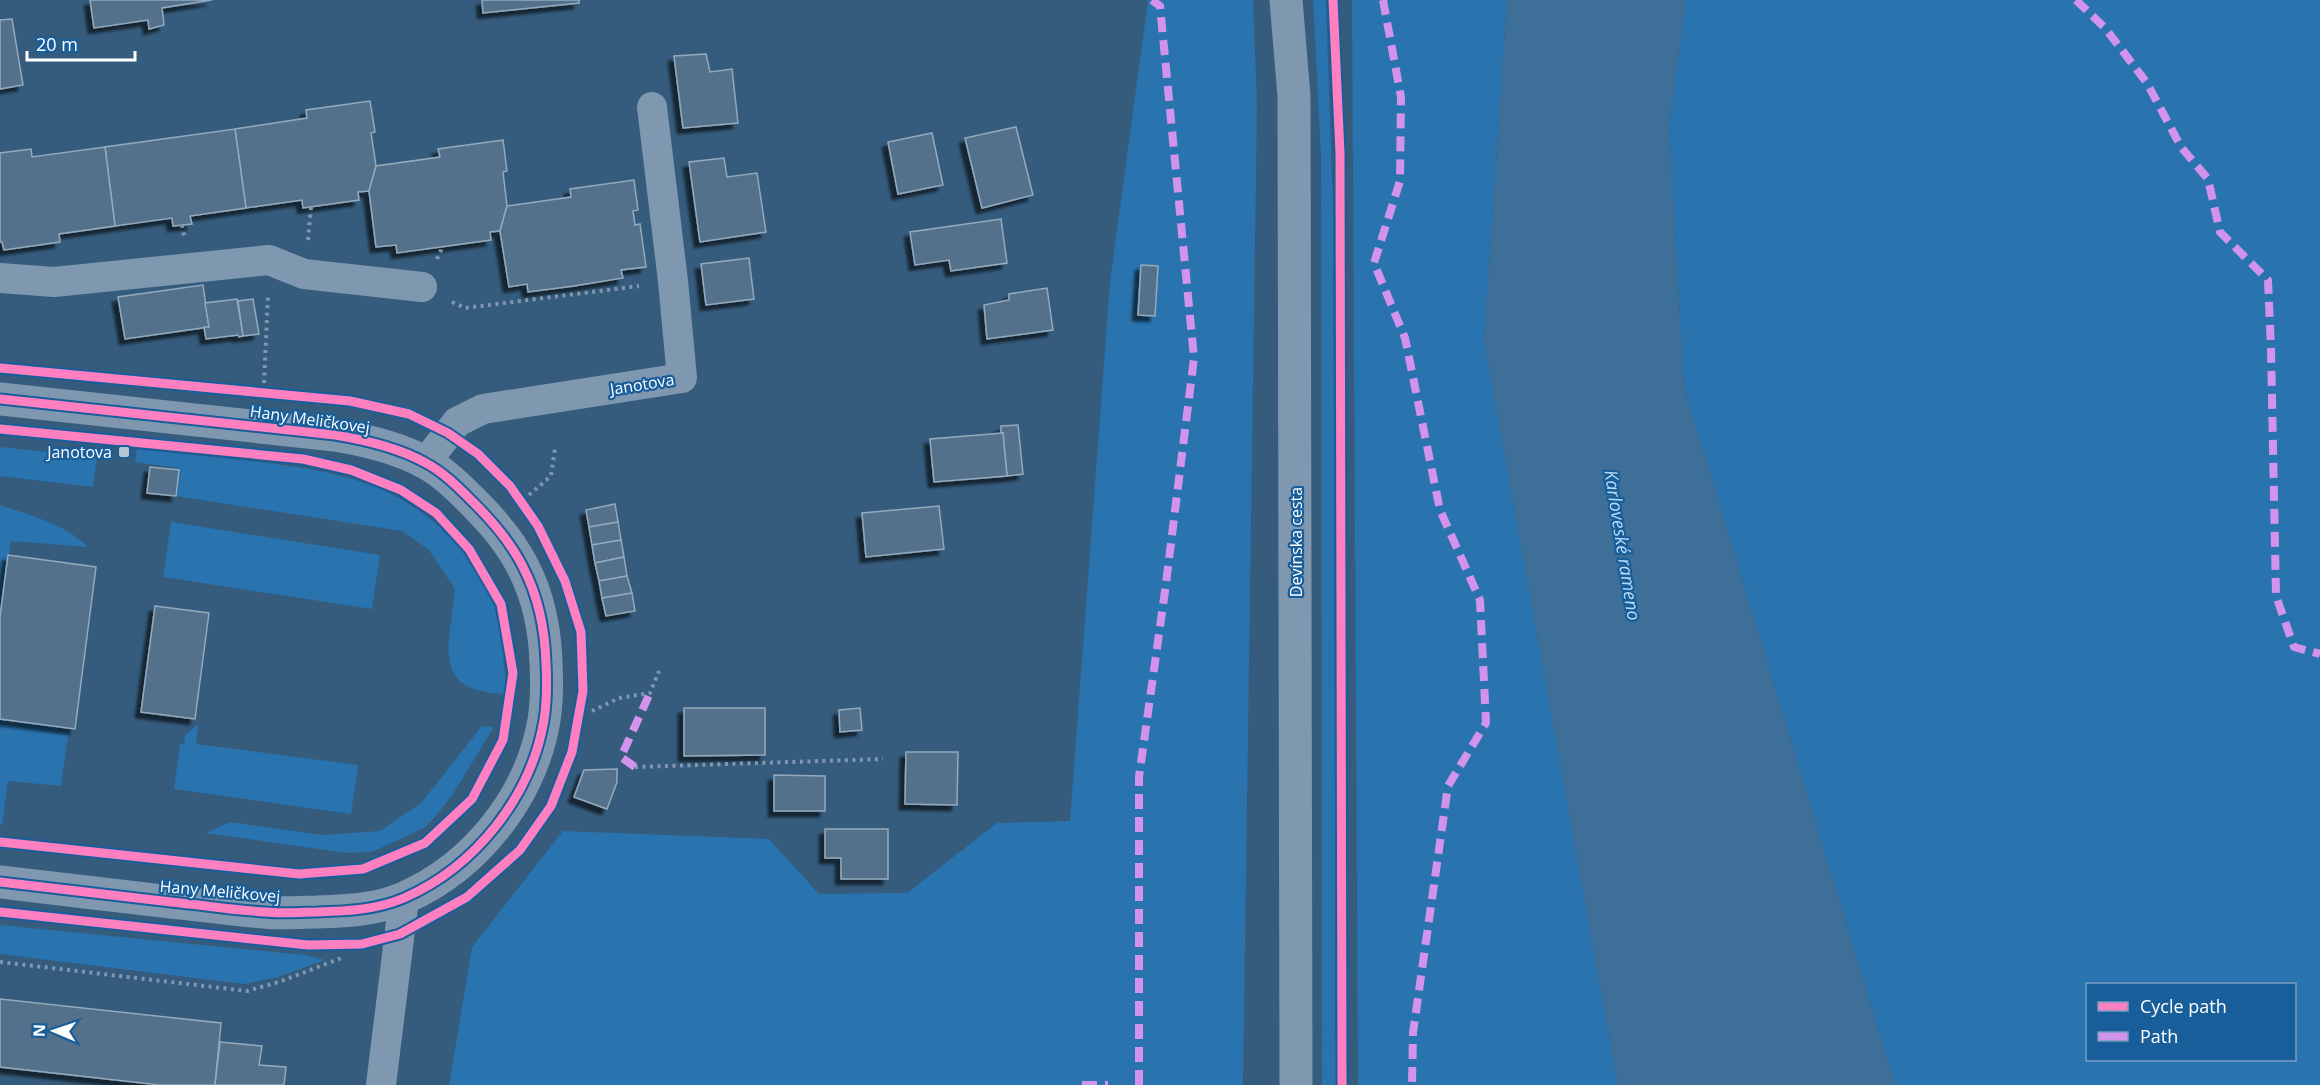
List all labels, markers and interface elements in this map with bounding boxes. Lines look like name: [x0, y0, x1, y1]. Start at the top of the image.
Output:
scale bar: [27, 24, 135, 62]
text: 20 m: [36, 32, 78, 56]
street label: Janotova: [606, 368, 676, 400]
street label: Hany Meličkovej: [249, 400, 371, 438]
place label: Janotova: [45, 441, 112, 463]
marker: Janotova: [117, 445, 131, 459]
water label: Karloveské rameno: [1599, 468, 1647, 622]
street label: Devínska cesta: [1285, 487, 1307, 597]
street label: Hany Meličkovej: [159, 875, 281, 907]
legend: [2086, 983, 2296, 1061]
text: Cycle path: [2140, 994, 2227, 1018]
north arrow: [24, 1001, 84, 1061]
text: N: [28, 1024, 50, 1037]
text: Path: [2140, 1024, 2178, 1048]

